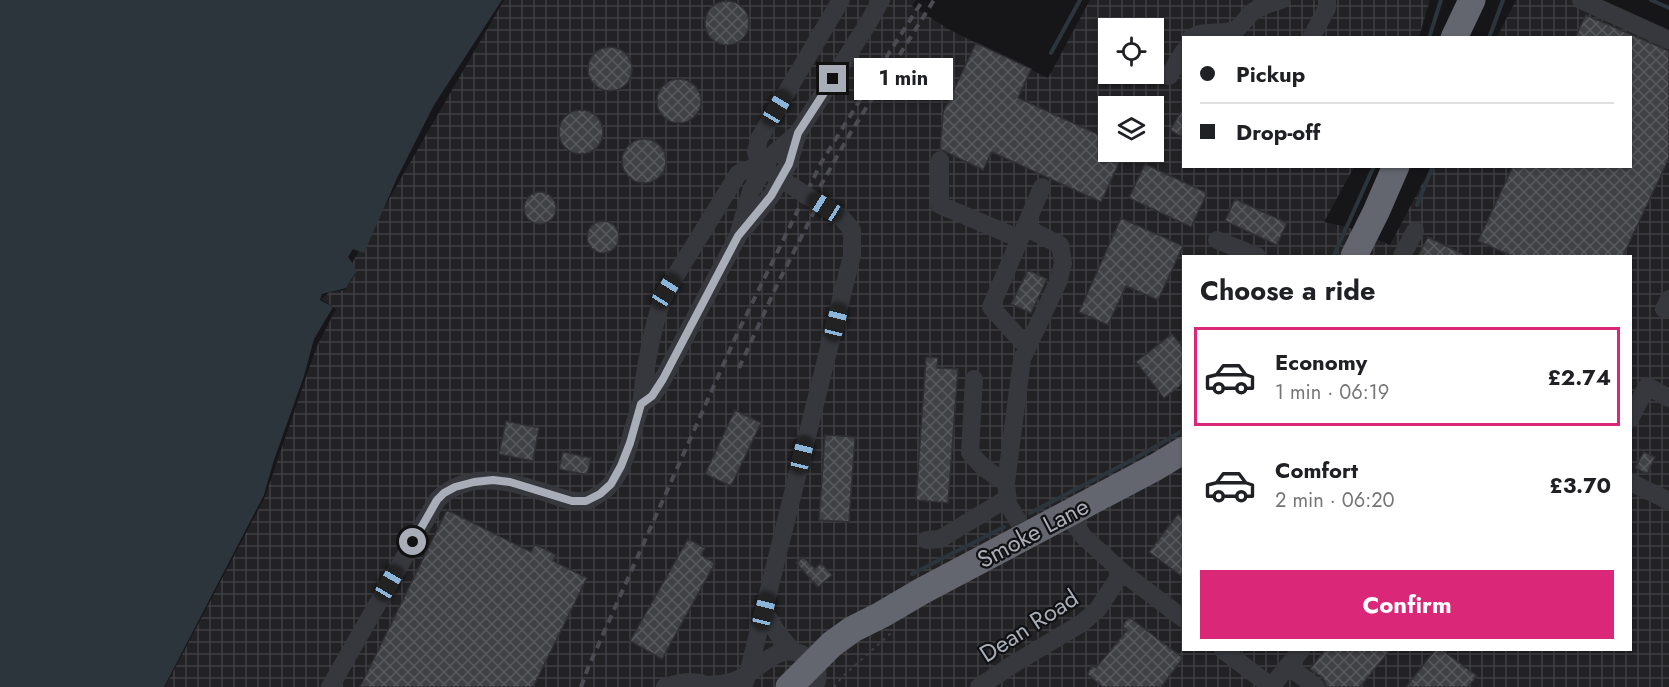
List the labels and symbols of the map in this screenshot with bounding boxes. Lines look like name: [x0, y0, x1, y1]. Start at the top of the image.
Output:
callout: 1 min: [854, 58, 953, 100]
route end: [819, 65, 846, 92]
car: [760, 88, 794, 128]
car: [805, 190, 845, 224]
car: [649, 271, 683, 311]
car: [823, 302, 849, 342]
car: [789, 435, 815, 475]
street label: Smoke Lane: [971, 488, 1095, 577]
route start: [399, 528, 426, 555]
car: [372, 563, 406, 603]
street label: Dean Road: [972, 580, 1085, 671]
car: [751, 591, 777, 631]

